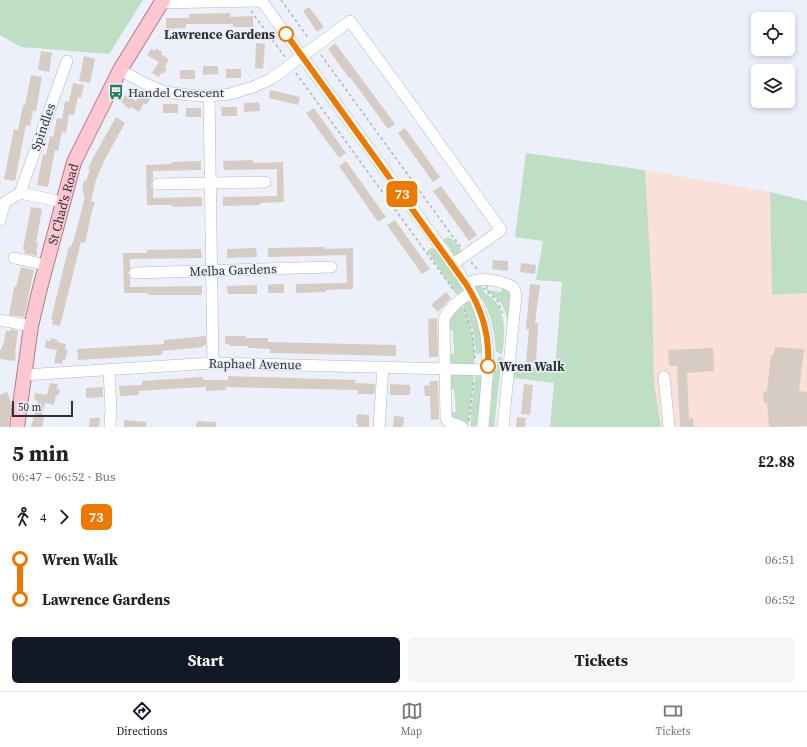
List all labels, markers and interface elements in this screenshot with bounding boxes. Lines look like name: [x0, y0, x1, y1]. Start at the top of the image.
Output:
map controls: [751, 12, 795, 108]
button: locate: [751, 12, 795, 56]
place label: Lawrence Gardens: [164, 26, 275, 43]
marker: Lawrence Gardens: [278, 26, 294, 42]
button: layers: [751, 64, 795, 108]
bus stop icon: Handel Crescent: [107, 83, 125, 101]
place label: Handel Crescent: [128, 84, 225, 101]
street label: Spindles: [27, 101, 59, 153]
street label: St Chad's Road: [44, 161, 82, 247]
line badge: 73: [384, 181, 420, 207]
text: 73: [394, 184, 410, 204]
street label: Melba Gardens: [189, 260, 277, 280]
street label: Raphael Avenue: [208, 355, 302, 373]
marker: Wren Walk: [480, 358, 496, 374]
place label: Wren Walk: [499, 358, 565, 375]
scale bar: [12, 399, 73, 418]
text: 50 m: [18, 400, 41, 415]
text: 5 min: [12, 438, 69, 468]
text: £2.88: [758, 451, 795, 472]
text: 06:47 – 06:52 · Bus: [12, 468, 116, 485]
icon: walk: [12, 506, 34, 528]
icon: forward: [53, 506, 75, 528]
text: 73: [89, 507, 104, 527]
text: 4: [40, 509, 47, 526]
text: Wren Walk: [42, 549, 118, 570]
text: 06:51: [765, 551, 795, 568]
text: Lawrence Gardens: [42, 589, 170, 610]
text: 06:52: [765, 591, 795, 608]
button: Start: [12, 637, 400, 683]
button: Tickets: [408, 637, 795, 683]
tab: Directions: [117, 700, 167, 739]
tab: Map: [401, 700, 423, 739]
tab: Tickets: [656, 700, 690, 739]

